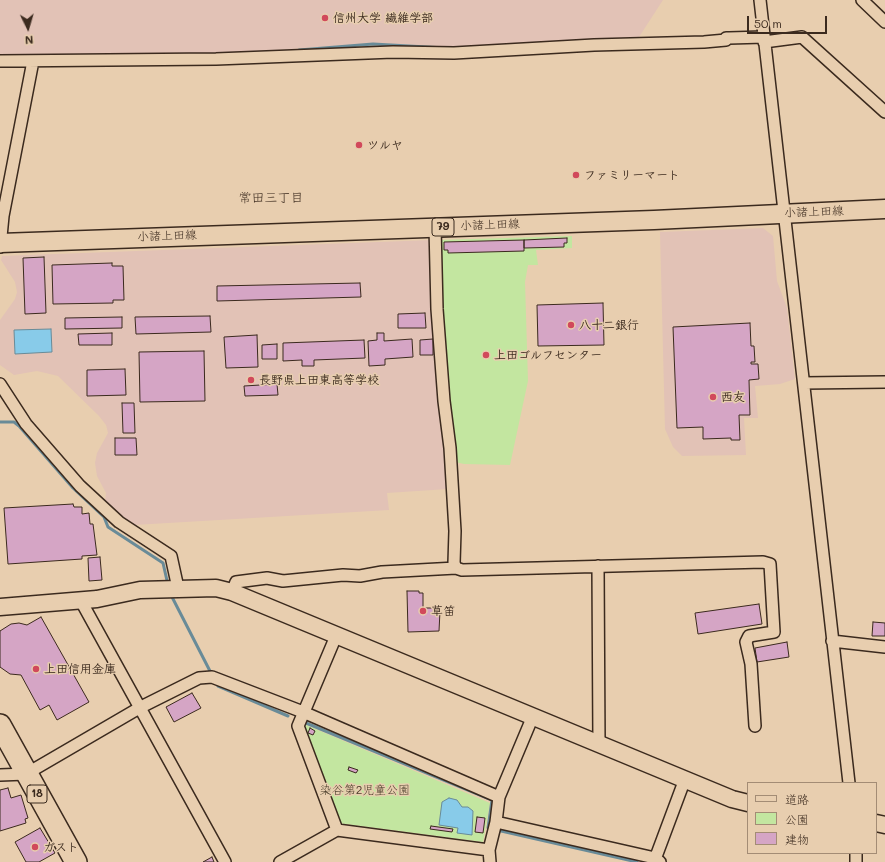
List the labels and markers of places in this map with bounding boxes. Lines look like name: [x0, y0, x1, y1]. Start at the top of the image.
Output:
place label: 信州大学 繊維学部: [333, 11, 433, 25]
marker: 信州大学 繊維学部: [320, 13, 330, 23]
place label: ツルヤ: [367, 138, 403, 152]
marker: ツルヤ: [354, 140, 364, 150]
place label: ファミリーマート: [584, 168, 680, 182]
marker: ファミリーマート: [571, 170, 581, 180]
place label: 八十二銀行: [579, 318, 639, 332]
marker: 八十二銀行: [566, 320, 576, 330]
place label: 上田ゴルフセンター: [494, 348, 602, 362]
marker: 上田ゴルフセンター: [481, 350, 491, 360]
place label: 長野県上田東高等学校: [259, 373, 379, 387]
marker: 長野県上田東高等学校: [246, 375, 256, 385]
place label: 西友: [721, 390, 745, 404]
marker: 西友: [708, 392, 718, 402]
place label: 草笛: [431, 604, 455, 618]
marker: 草笛: [418, 606, 428, 616]
place label: 上田信用金庫: [44, 662, 116, 676]
marker: 上田信用金庫: [31, 664, 41, 674]
place label: ガスト: [43, 840, 79, 854]
marker: ガスト: [30, 842, 40, 852]

